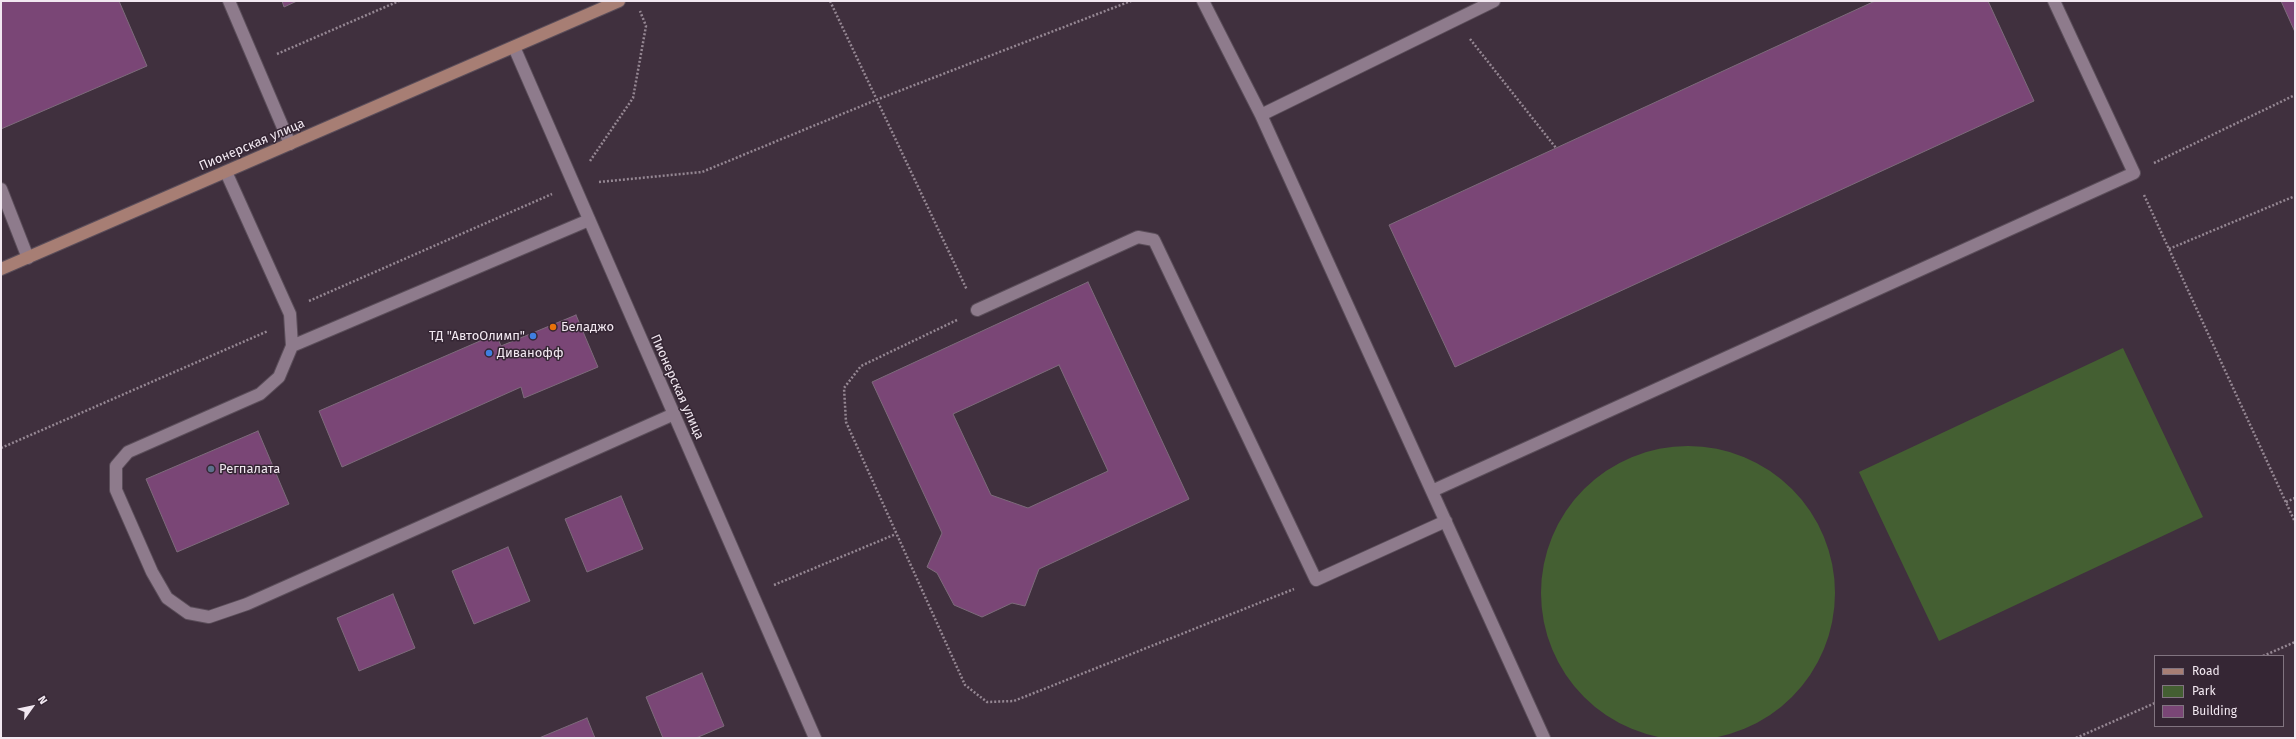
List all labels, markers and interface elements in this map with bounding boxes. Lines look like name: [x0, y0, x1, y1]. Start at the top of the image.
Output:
street label: Пионерская улица: [197, 116, 307, 174]
place label: Беладжо: [561, 319, 614, 335]
marker: Беладжо: [548, 322, 558, 332]
place label: ТД "АвтоОлимп": [429, 328, 525, 344]
marker: ТД "АвтоОлимп": [528, 331, 538, 341]
street label: Пионерская улица: [647, 332, 707, 442]
place label: Диванофф: [497, 345, 564, 361]
marker: Диванофф: [484, 348, 494, 358]
place label: Регпалата: [219, 461, 280, 477]
marker: Регпалата: [206, 464, 216, 474]
legend: [2154, 655, 2284, 727]
text: Road: [2192, 664, 2220, 678]
text: Park: [2192, 684, 2216, 698]
north arrow: [12, 687, 52, 727]
text: N: [35, 694, 50, 707]
text: Building: [2192, 704, 2237, 718]

